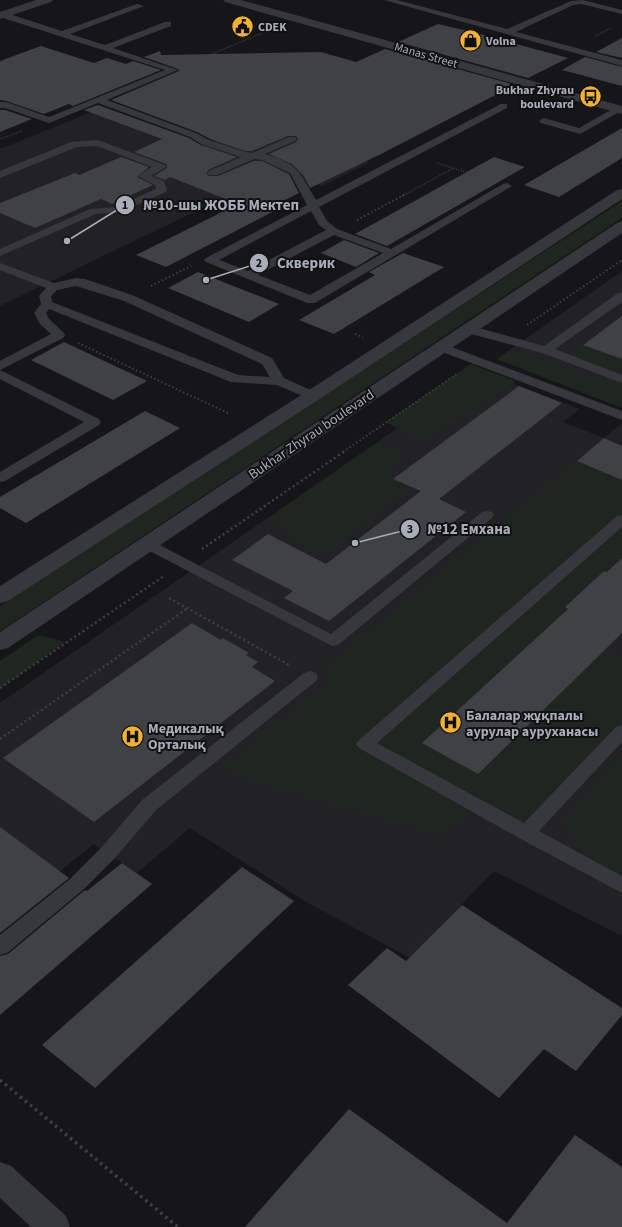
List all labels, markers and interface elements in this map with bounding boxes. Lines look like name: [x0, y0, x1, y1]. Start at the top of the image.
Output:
public building icon: CDEK: [229, 14, 255, 40]
place label: CDEK: [258, 19, 287, 36]
shop icon: Volna: [457, 28, 483, 54]
place label: Volna: [485, 33, 516, 50]
street label: Manas Street: [392, 38, 459, 73]
place label: Bukhar Zhyrau boulevard: [496, 82, 574, 113]
bus stop icon: Bukhar Zhyrau boulevard: [577, 84, 603, 110]
callout: №10-шы ЖОББ Мектеп: [115, 191, 307, 218]
text: №10-шы ЖОББ Мектеп: [143, 195, 299, 216]
text: 1: [122, 197, 128, 214]
callout: Скверик: [249, 250, 343, 277]
text: Скверик: [277, 253, 336, 274]
text: 2: [256, 255, 262, 272]
street label: Bukhar Zhyrau boulevard: [245, 385, 379, 485]
callout: №12 Емхана: [400, 515, 519, 542]
text: №12 Емхана: [427, 519, 511, 540]
text: 3: [407, 521, 413, 538]
place label: Балалар жұқпалы аурулар ауруханасы: [466, 706, 598, 742]
hospital icon: Балалар жұқпалы аурулар ауруханасы: [438, 710, 464, 736]
place label: Медикалық Орталық: [148, 719, 225, 755]
hospital icon: Медикалық Орталық: [119, 723, 145, 749]

